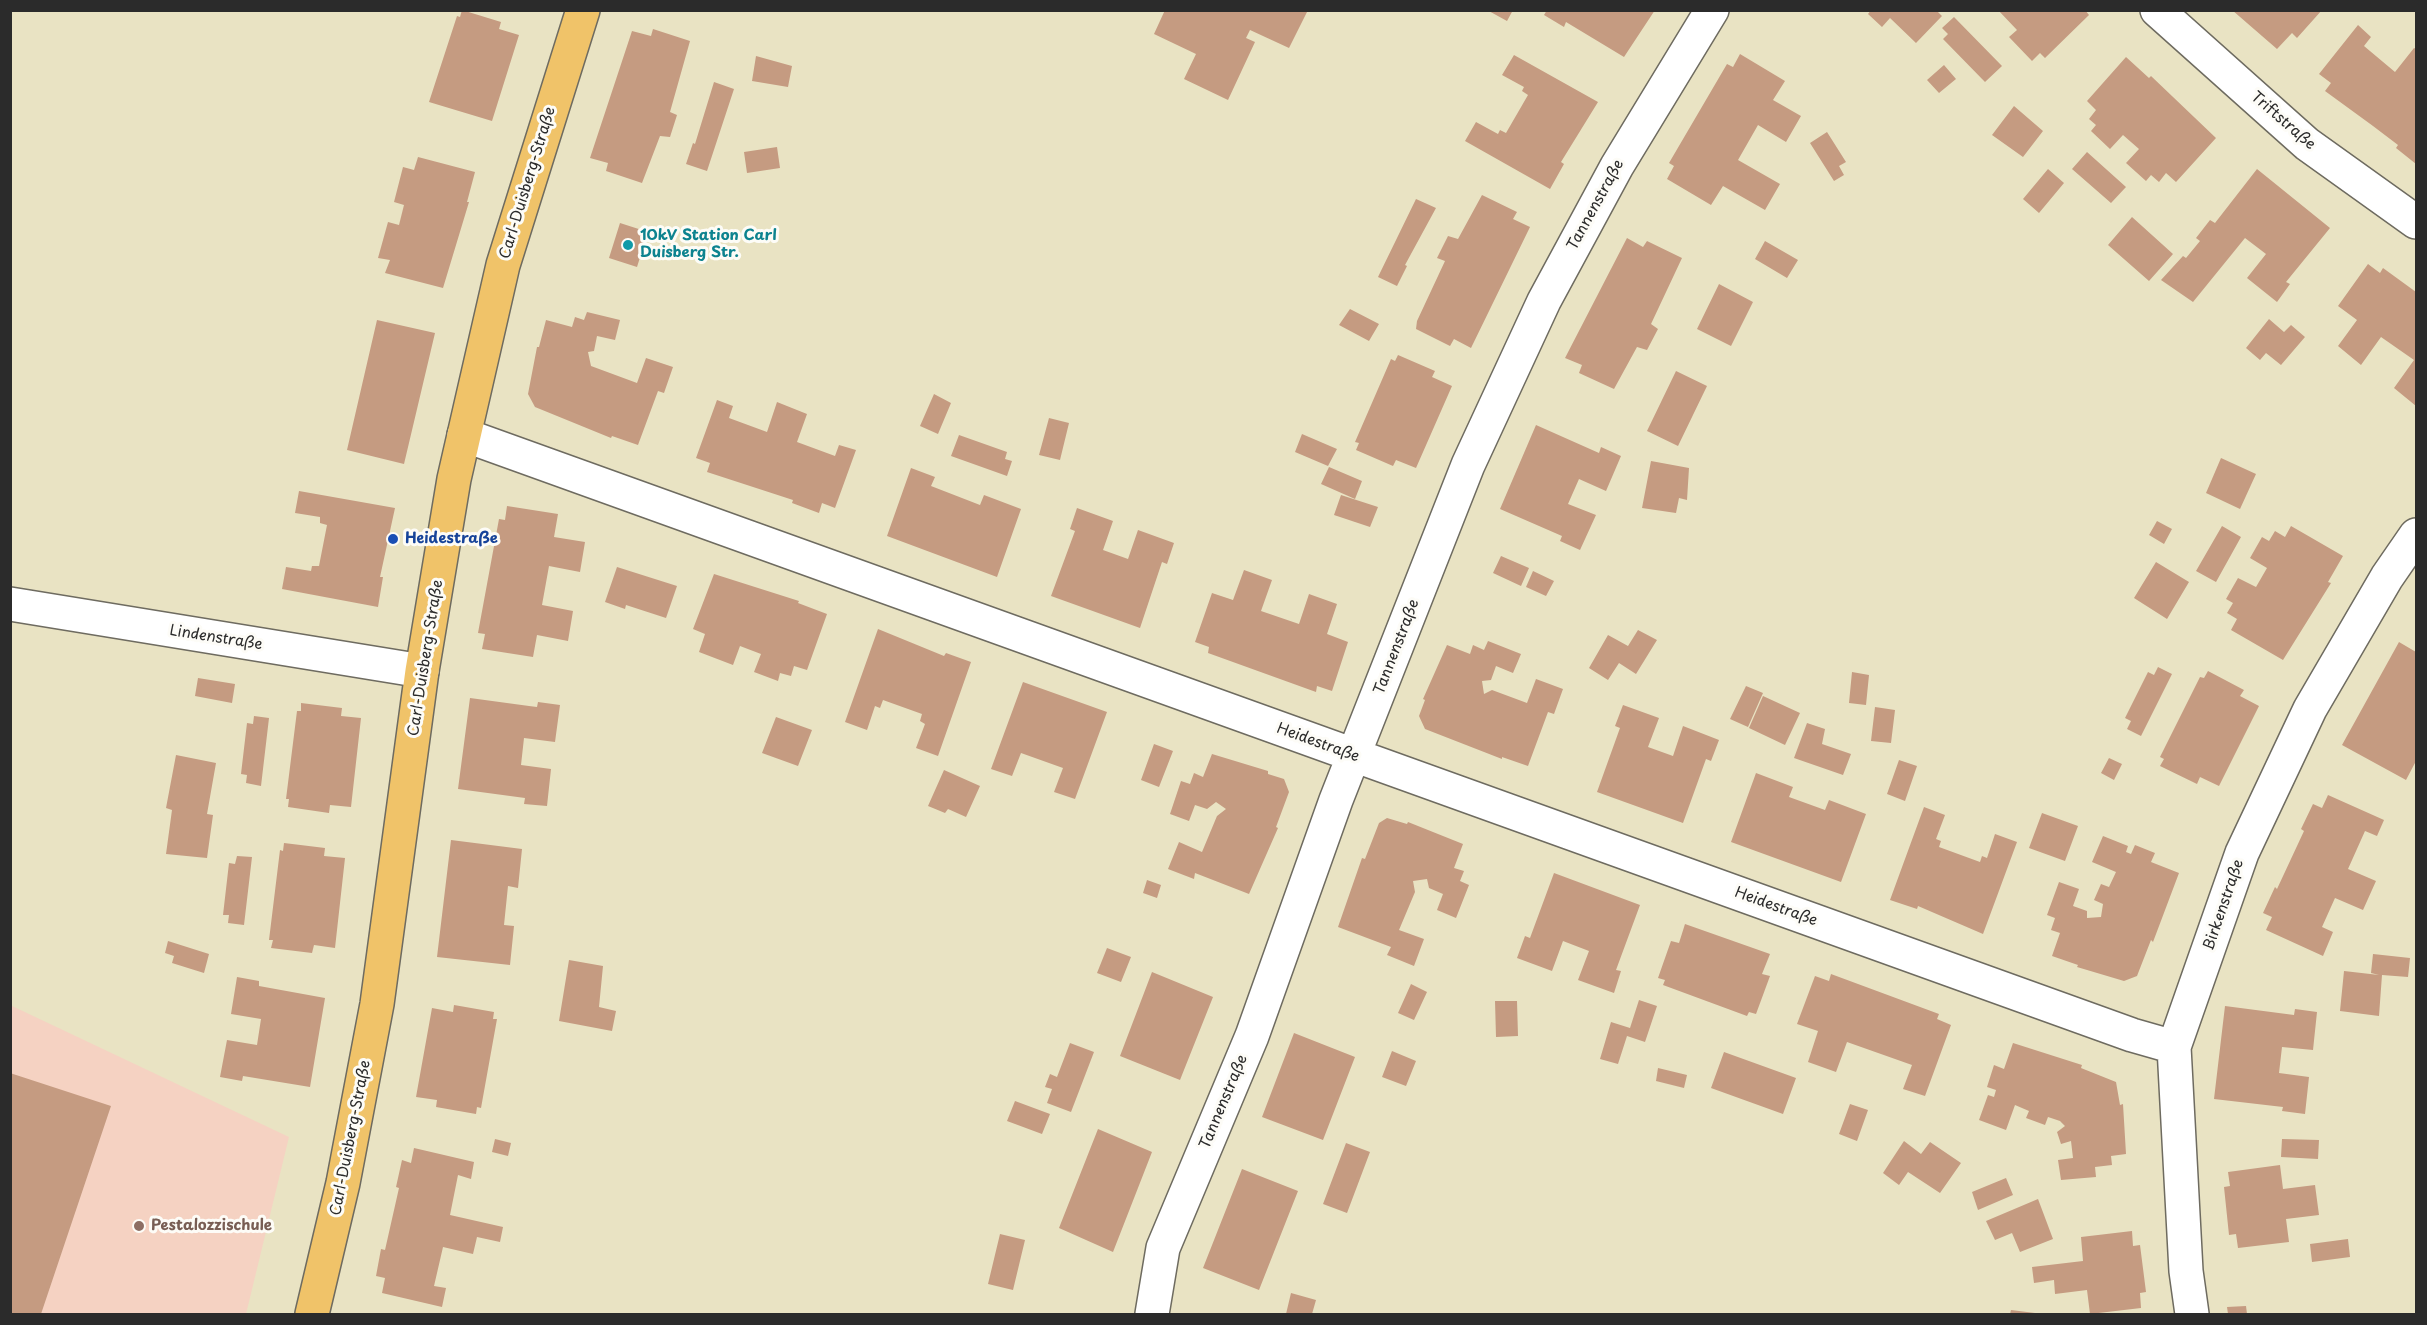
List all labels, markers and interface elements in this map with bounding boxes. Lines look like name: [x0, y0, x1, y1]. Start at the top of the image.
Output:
street label: Triftstraße: [2247, 88, 2319, 154]
street label: Carl-Duisberg-Straße: [496, 105, 560, 261]
street label: Tannenstraße: [1564, 157, 1628, 253]
place label: 10kV Station Carl Duisberg Str.: [640, 227, 777, 262]
marker: 10kV Station Carl Duisberg Str.: [621, 238, 635, 252]
place label: Heidestraße: [405, 530, 498, 548]
marker: Heidestraße: [386, 532, 400, 546]
street label: Carl-Duisberg-Straße: [405, 579, 447, 737]
street label: Tannenstraße: [1371, 597, 1423, 697]
street label: Lindenstraße: [168, 622, 264, 654]
street label: Heidestraße: [1274, 720, 1362, 766]
street label: Birkenstraße: [2200, 857, 2248, 953]
street label: Heidestraße: [1732, 884, 1820, 930]
street label: Tannenstraße: [1196, 1052, 1252, 1152]
street label: Carl-Duisberg-Straße: [327, 1059, 375, 1217]
place label: Pestalozzischule: [151, 1217, 272, 1235]
marker: Pestalozzischule: [132, 1219, 146, 1233]

